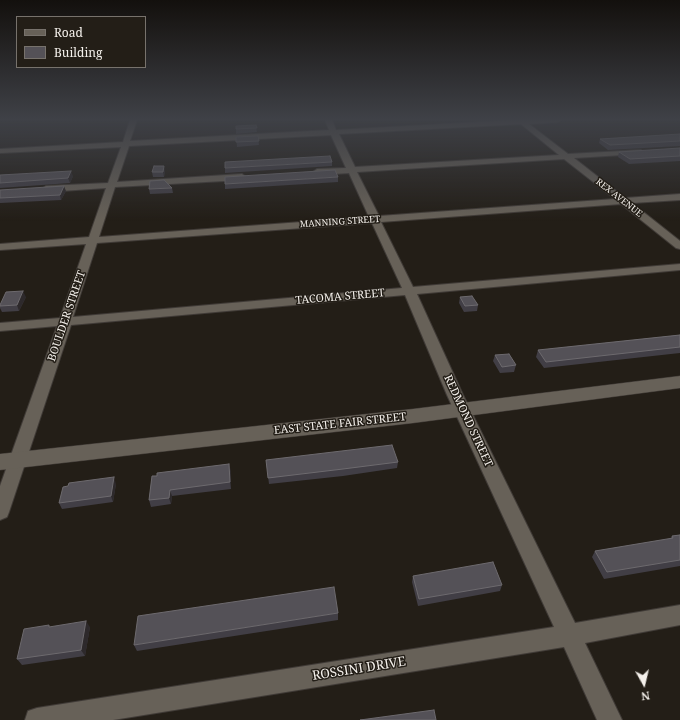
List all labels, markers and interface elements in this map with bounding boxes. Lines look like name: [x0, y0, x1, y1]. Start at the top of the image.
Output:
legend: [16, 16, 146, 68]
text: Road: [54, 24, 83, 41]
text: Building: [54, 44, 102, 61]
street label: REX AVENUE: [594, 176, 644, 220]
street label: MANNING STREET: [300, 214, 380, 230]
street label: BOULDER STREET: [45, 269, 89, 363]
street label: TACOMA STREET: [295, 287, 385, 307]
street label: REDMOND STREET: [441, 373, 495, 469]
street label: EAST STATE FAIR STREET: [273, 410, 407, 438]
street label: ROSSINI DRIVE: [311, 654, 407, 684]
north arrow: [624, 664, 664, 704]
text: N: [640, 688, 651, 704]

